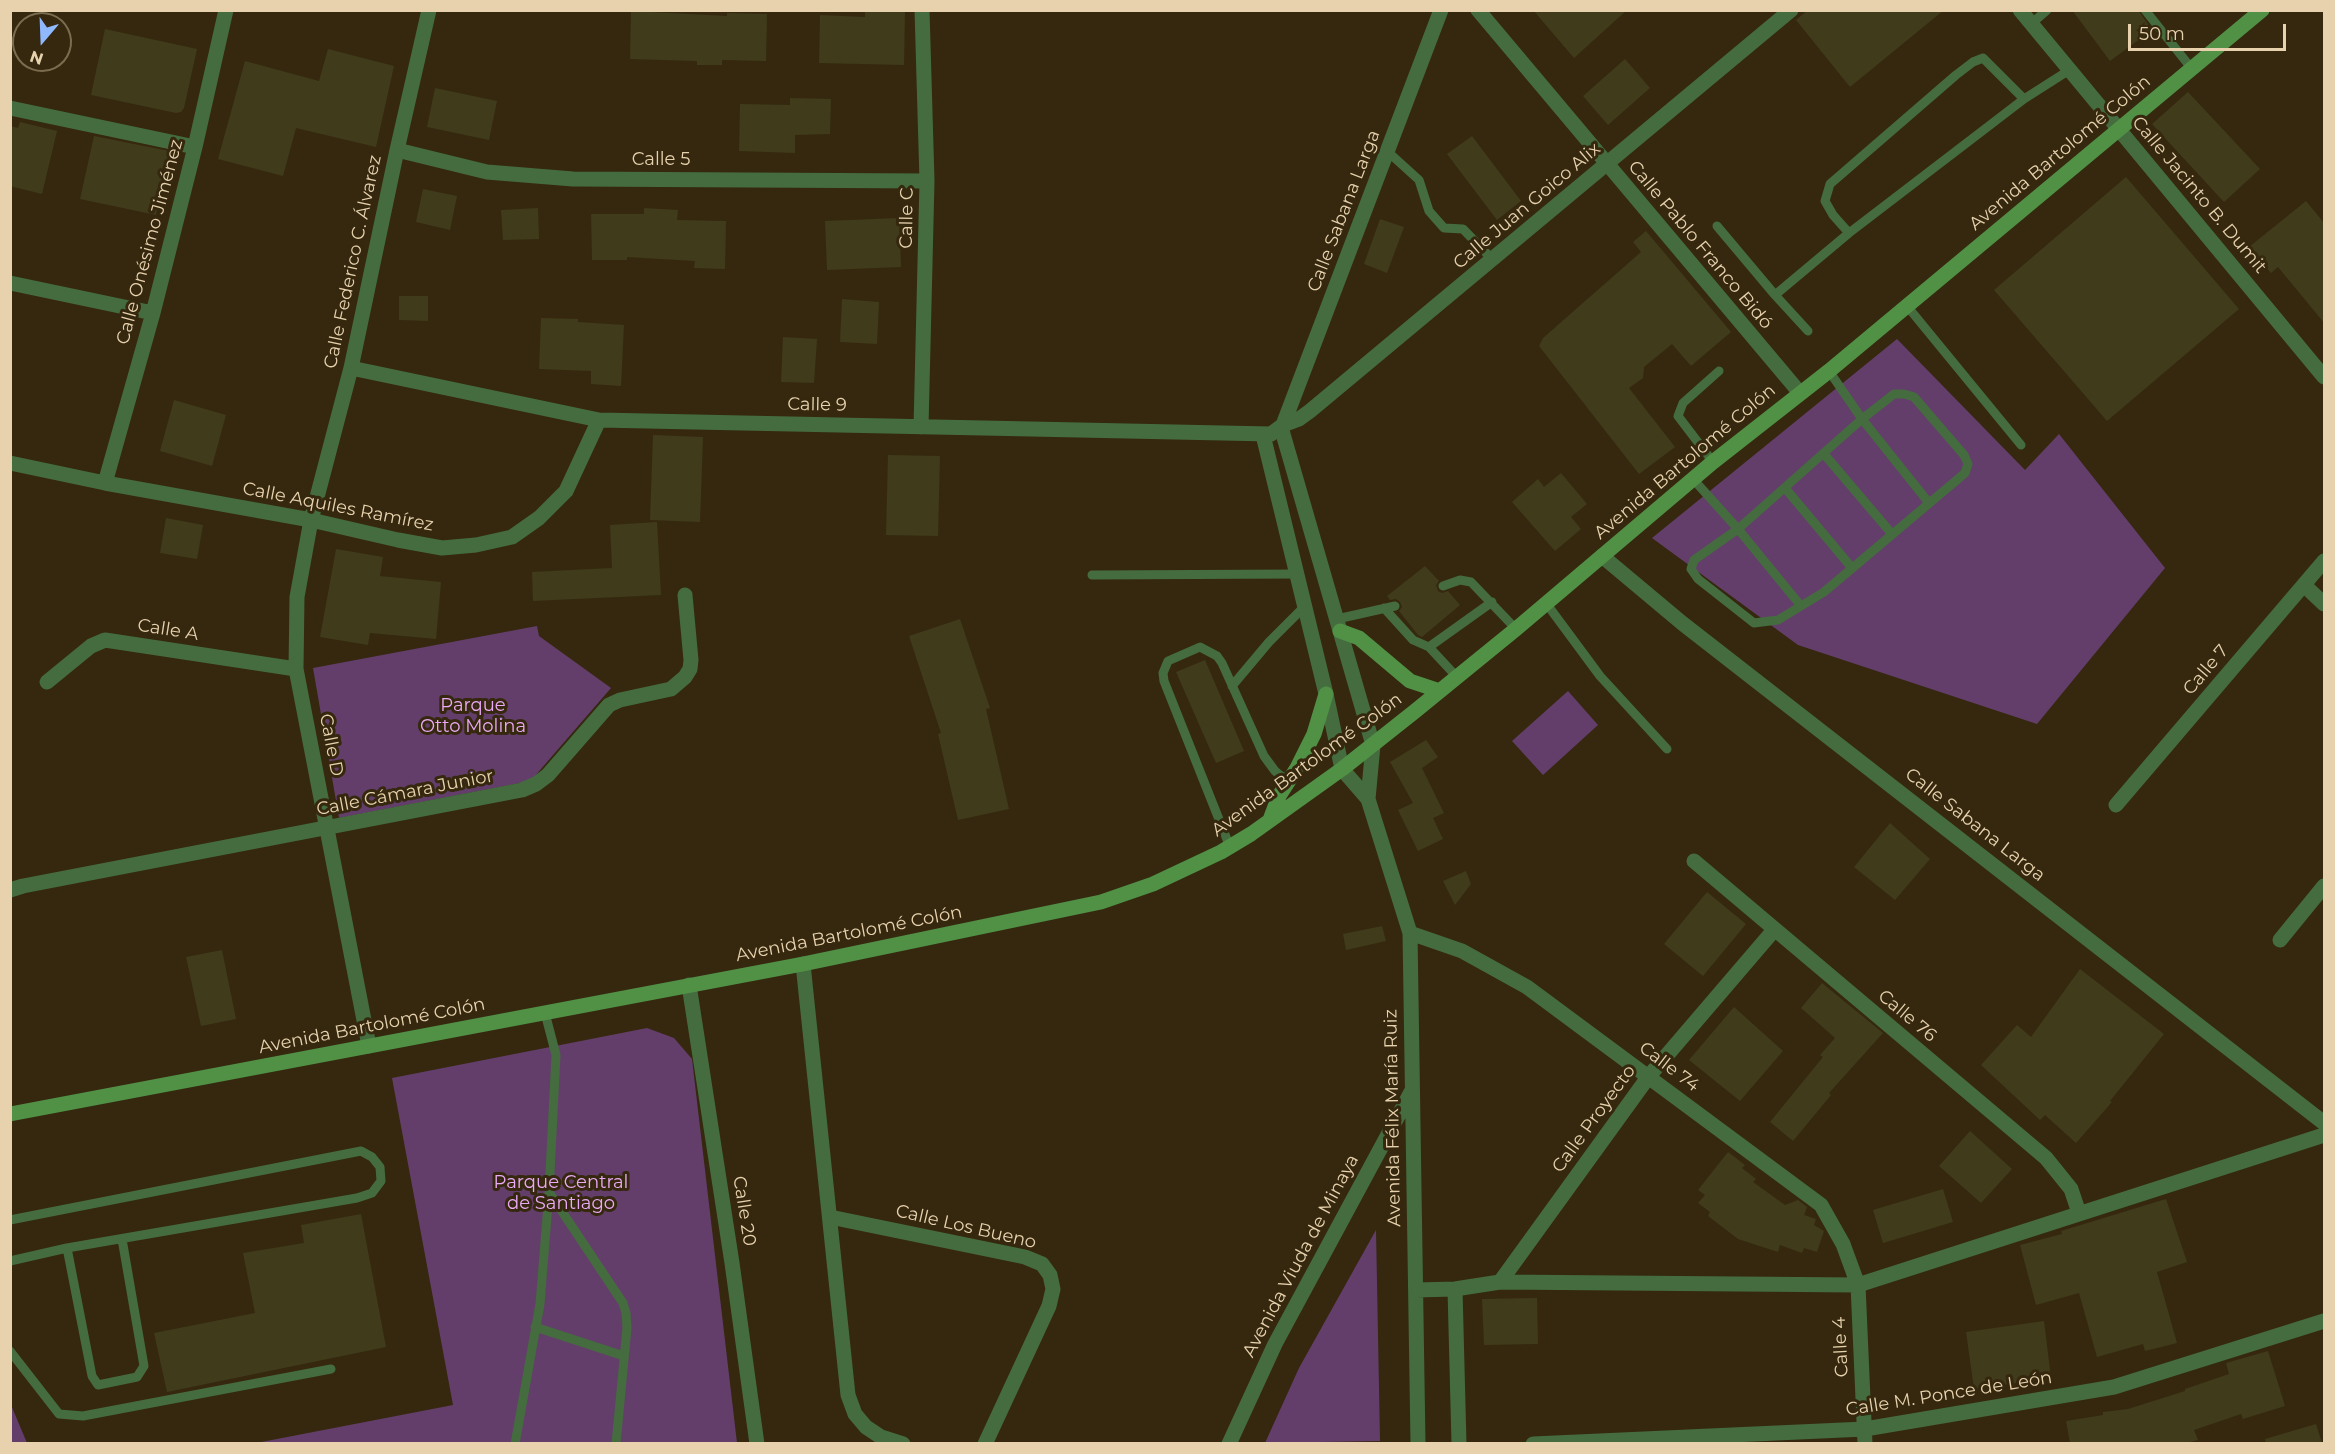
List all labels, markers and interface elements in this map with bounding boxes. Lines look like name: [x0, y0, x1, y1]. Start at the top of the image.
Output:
north arrow: [12, 12, 72, 72]
scale bar: [2131, 12, 2288, 50]
text: 50 m: [2139, 23, 2185, 45]
text: N: [27, 47, 46, 69]
street label: Avenida Bartolomé Colón: [1965, 71, 2155, 235]
street label: Calle Jacinto B. Dumit: [2127, 112, 2271, 278]
street label: Calle Sabana Larga: [1303, 127, 1385, 295]
street label: Calle Onésimo Jiménez: [112, 137, 188, 347]
street label: Calle Juan Goico Alix: [1449, 138, 1605, 274]
street label: Calle 5: [632, 149, 690, 171]
street label: Calle Federico C. Álvarez: [320, 153, 386, 371]
street label: Calle Pablo Franco Bidó: [1623, 156, 1777, 334]
street label: Calle C: [896, 187, 918, 249]
street label: Avenida Bartolomé Colón: [1590, 380, 1780, 544]
street label: Calle 9: [787, 394, 847, 416]
street label: Calle Aquiles Ramírez: [241, 478, 435, 536]
street label: Calle A: [136, 615, 200, 645]
street label: Calle 7: [2179, 640, 2233, 700]
street label: Avenida Bartolomé Colón: [1208, 689, 1406, 841]
park label: Parque Otto Molina: [420, 695, 526, 738]
street label: Calle D: [314, 712, 348, 778]
street label: Calle Sabana Larga: [1901, 764, 2049, 886]
street label: Calle Cámara Junior: [315, 765, 495, 821]
street label: Avenida Bartolomé Colón: [734, 901, 964, 967]
street label: Calle 76: [1873, 985, 1941, 1047]
street label: Avenida Bartolomé Colón: [257, 993, 487, 1059]
street label: Avenida Félix María Ruiz: [1380, 1009, 1406, 1227]
street label: Calle 74: [1635, 1037, 1703, 1097]
street label: Calle Proyecto: [1548, 1061, 1640, 1177]
street label: Avenida Viuda de Minaya: [1238, 1151, 1364, 1361]
park label: Parque Central de Santiago: [494, 1172, 628, 1214]
street label: Calle 20: [728, 1174, 760, 1248]
street label: Calle Los Bueno: [894, 1200, 1038, 1254]
street label: Calle 4: [1829, 1316, 1853, 1378]
street label: Calle M. Ponce de León: [1844, 1367, 2054, 1421]

